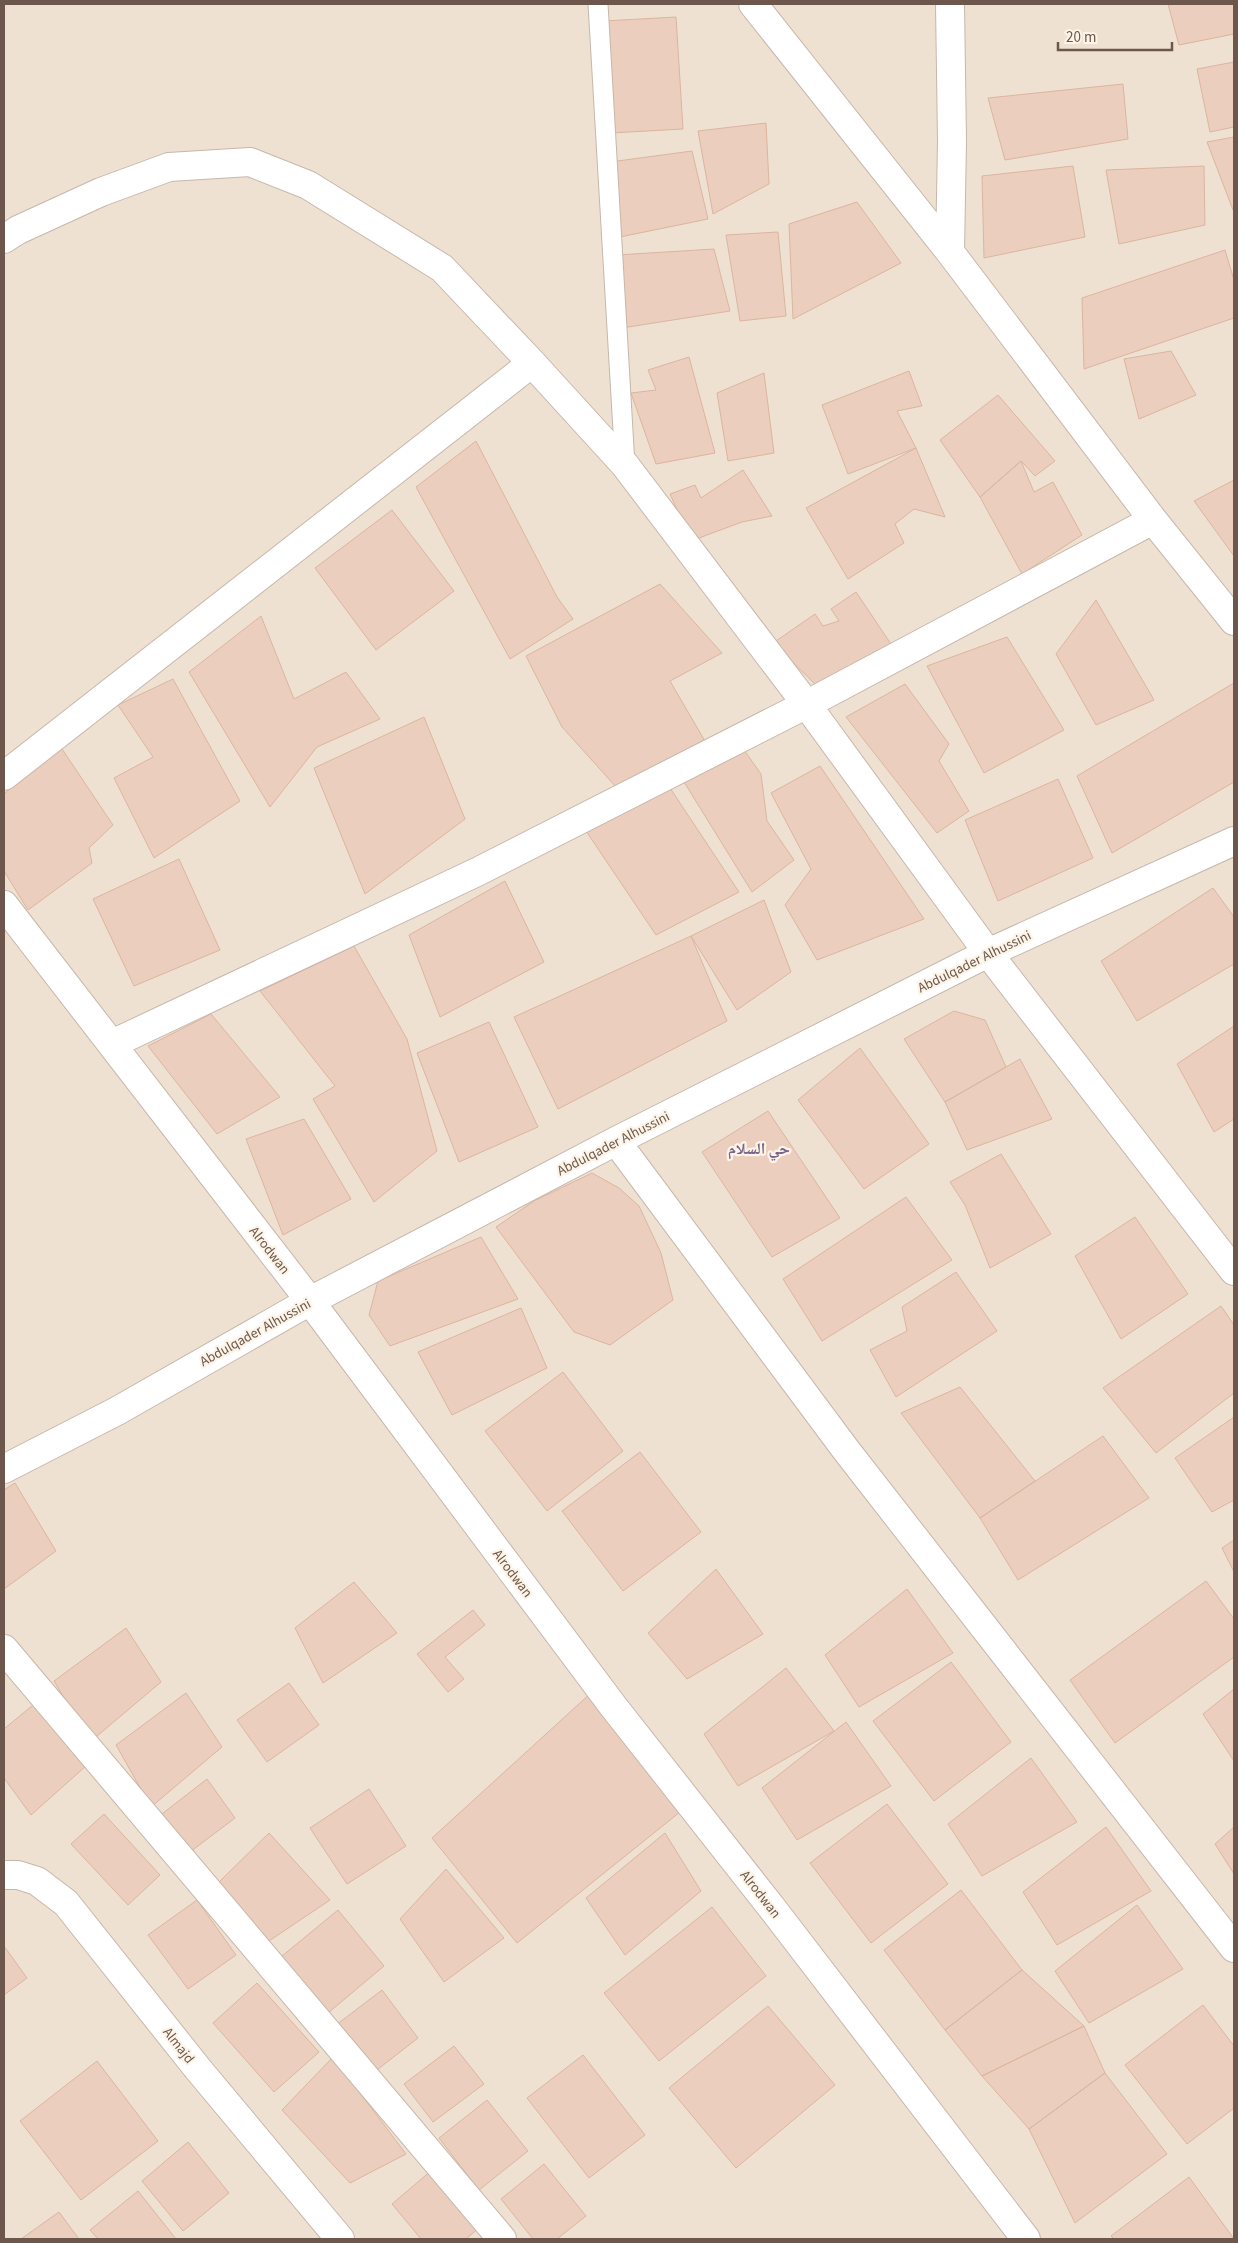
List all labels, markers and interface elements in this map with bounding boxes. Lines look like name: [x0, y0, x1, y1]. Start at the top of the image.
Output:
scale bar: [1058, 20, 1172, 52]
text: 20 m: [1066, 27, 1096, 48]
street label: Abdulqader Alhussini: [914, 926, 1035, 998]
street label: Abdulqader Alhussini: [554, 1107, 673, 1181]
district label: حي السلام: [728, 1138, 790, 1161]
street label: Alrodwan: [244, 1222, 294, 1279]
street label: Abdulqader Alhussini: [196, 1294, 315, 1372]
street label: Alrodwan: [487, 1545, 537, 1602]
street label: Alrodwan: [735, 1866, 785, 1923]
street label: Almajd: [158, 2023, 199, 2068]

